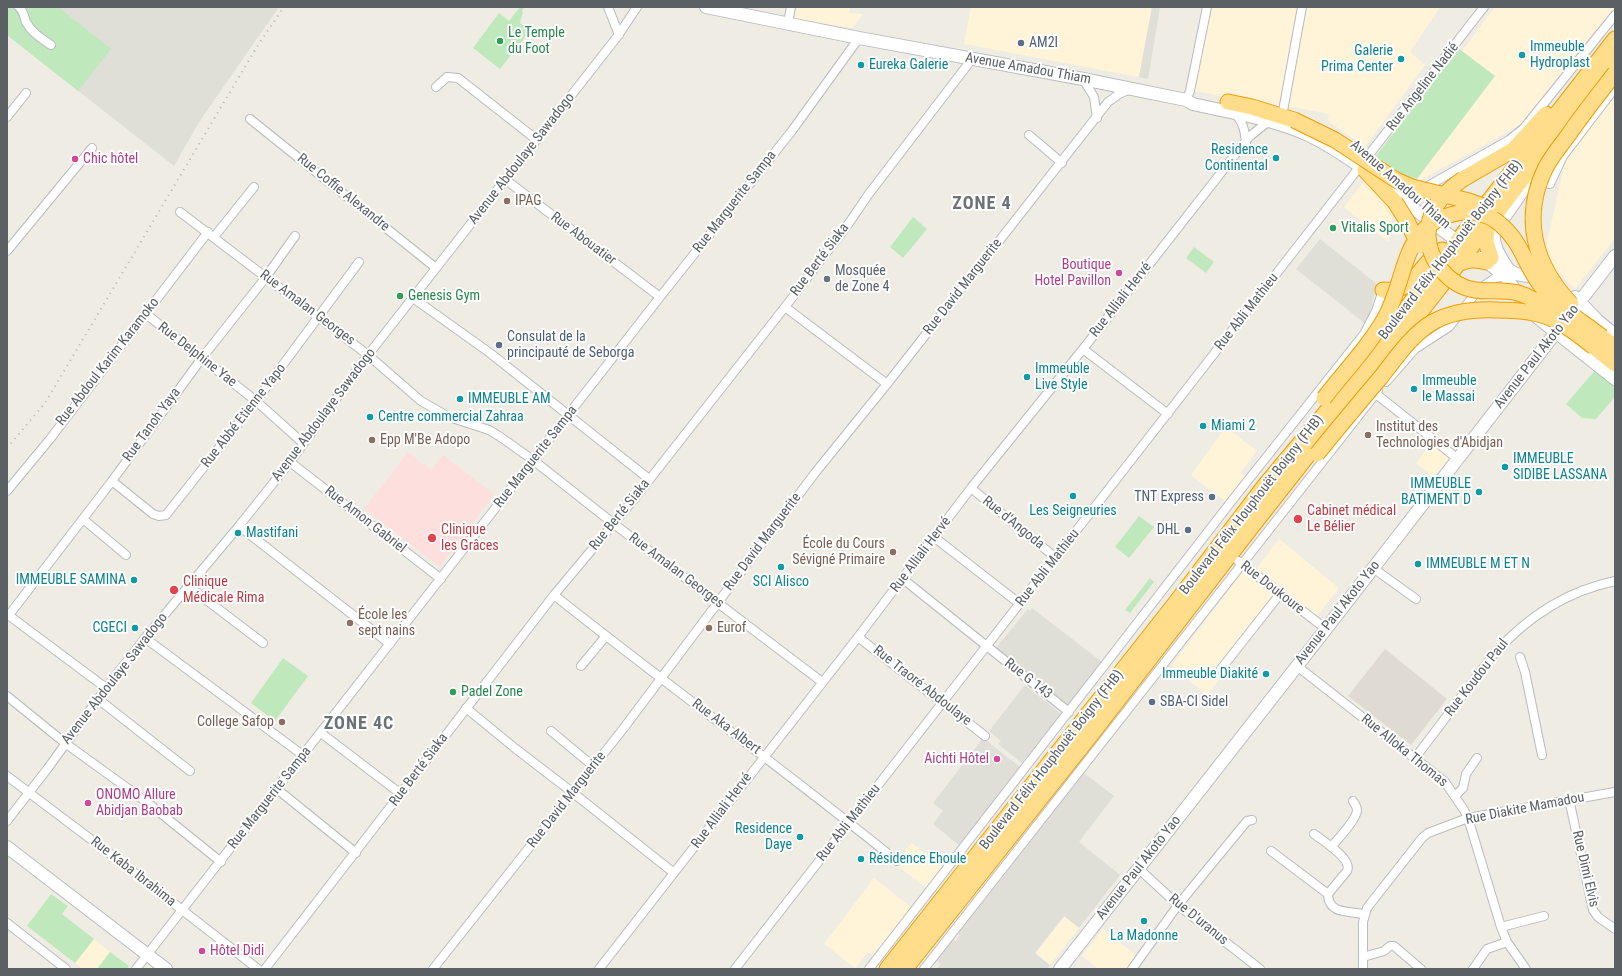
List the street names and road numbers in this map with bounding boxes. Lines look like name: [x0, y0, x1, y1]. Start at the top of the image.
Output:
street label: Rue Angeline Nadié: [1383, 40, 1463, 134]
street label: Avenue Amadou Thiam: [964, 50, 1092, 88]
street label: Avenue Abdoulaye Sawadogo: [465, 90, 579, 228]
street label: Avenue Amadou Thiam: [1346, 137, 1454, 233]
street label: Rue Marguerite Sampa: [690, 148, 780, 256]
street label: Rue Coffie Alexandre: [293, 151, 393, 235]
street label: Boulevard Félix Houphouët Boigny (FHB): [1376, 157, 1526, 343]
street label: Rue Abouatier: [547, 209, 619, 269]
street label: Rue Berté Siaka: [787, 220, 853, 300]
street label: Rue David Marguerite: [920, 235, 1006, 339]
street label: Rue Alliali Hervé: [1087, 259, 1155, 341]
street label: Rue Amalan Georges: [256, 267, 358, 349]
street label: Rue Abli Mathieu: [1212, 270, 1282, 354]
street label: Rue Abdoul Karim Karamoko: [53, 295, 163, 429]
street label: Avenue Paul Akoto Yao: [1491, 302, 1583, 412]
street label: Rue Delphine Yae: [154, 319, 240, 391]
street label: Avenue Abdoulaye Sawadogo: [268, 345, 380, 485]
street label: Rue Abbé Etienne Yapo: [198, 361, 290, 471]
street label: Rue Tanoh Yaya: [120, 385, 184, 465]
street label: Rue Marguerite Sampa: [491, 403, 581, 511]
street label: Boulevard Félix Houphouët Boigny (FHB): [1177, 412, 1327, 598]
street label: Rue Berté Siaka: [586, 476, 654, 554]
street label: Rue Amon Gabriel: [321, 483, 409, 557]
street label: Rue David Marguerite: [721, 490, 805, 594]
street label: Rue d'Angoda: [979, 493, 1047, 553]
street label: Rue Alliali Hervé: [887, 514, 955, 596]
street label: Rue Abli Mathieu: [1013, 526, 1083, 610]
street label: Rue Amalan Georges: [625, 530, 727, 612]
street label: Rue Doukoure: [1237, 558, 1307, 618]
street label: Avenue Paul Akoto Yao: [1292, 558, 1384, 668]
street label: Avenue Abdoulaye Sawadogo: [58, 610, 172, 748]
street label: Rue Koudou Paul: [1442, 636, 1512, 720]
street label: Rue Traoré Abdoulaye: [869, 642, 975, 730]
street label: Rue G 143: [1001, 655, 1055, 703]
street label: Boulevard Félix Houphouët Boigny (FHB): [977, 667, 1127, 853]
street label: Rue Aka Albert: [688, 696, 764, 758]
street label: Rue Alloka Thomas: [1357, 711, 1451, 791]
street label: Rue Berté Siaka: [386, 730, 452, 810]
street label: Rue Marguerite Sampa: [225, 744, 315, 852]
street label: Rue David Marguerite: [524, 748, 610, 852]
street label: Rue Alliali Hervé: [688, 770, 756, 852]
street label: Rue Abli Mathieu: [814, 781, 884, 865]
street label: Rue Diakite Mamadou: [1464, 789, 1586, 829]
street label: Avenue Paul Akoto Yao: [1093, 813, 1185, 923]
street label: Rue Dimi Elvis: [1568, 829, 1602, 909]
street label: Rue Kaba Ibrahima: [87, 834, 179, 910]
street label: Rue D'uranus: [1165, 891, 1231, 949]

